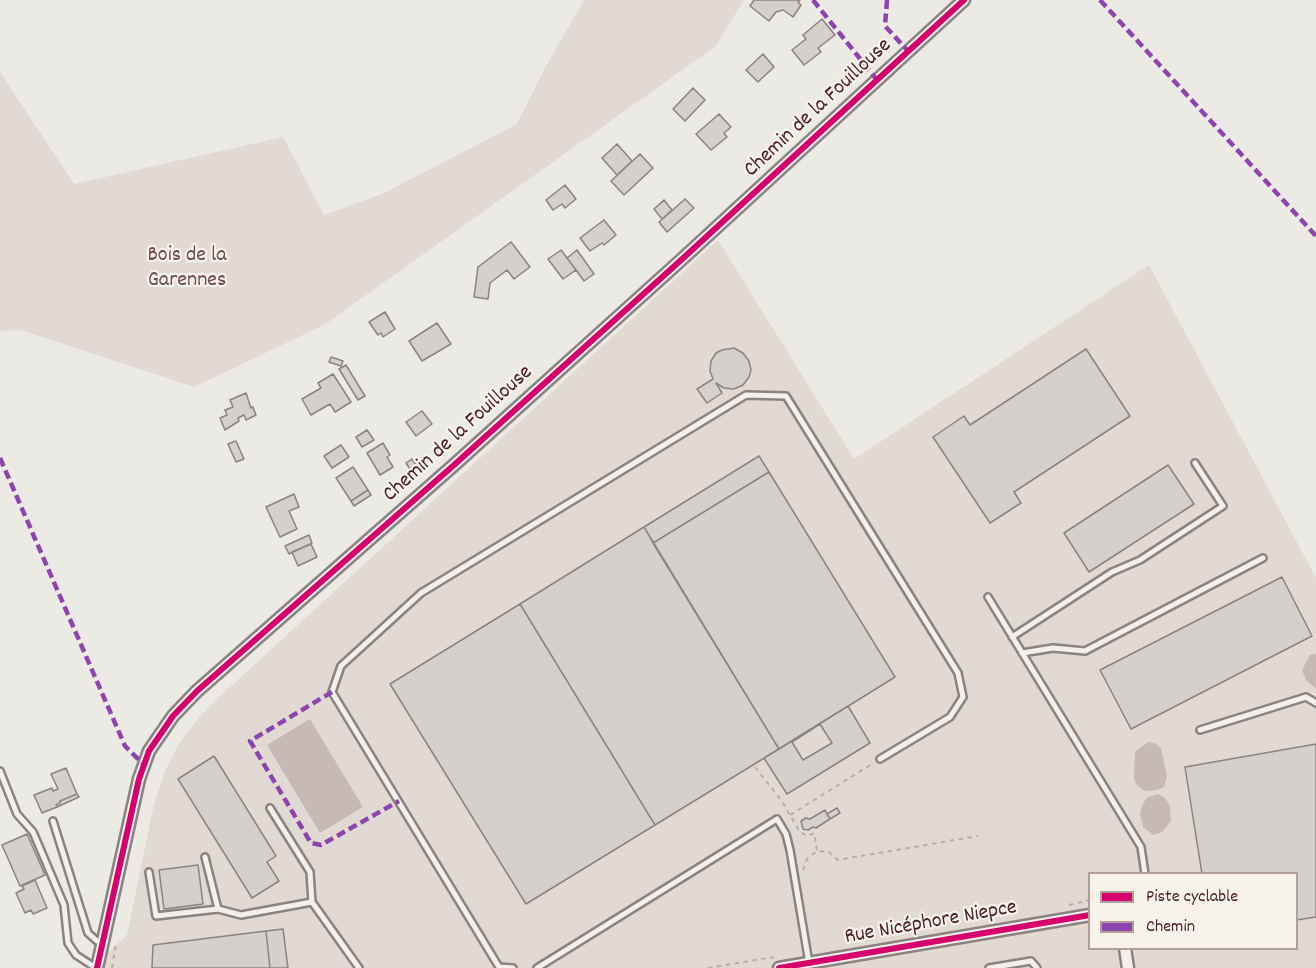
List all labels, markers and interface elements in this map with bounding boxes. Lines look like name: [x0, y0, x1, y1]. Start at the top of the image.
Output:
street label: Chemin de la Fouillouse: [740, 34, 898, 184]
park label: Bois de la Garennes: [147, 244, 227, 296]
street label: Chemin de la Fouillouse: [379, 361, 539, 509]
legend: [1088, 872, 1298, 950]
text: Piste cyclable: [1146, 885, 1238, 910]
street label: Rue Nicéphore Niepce: [843, 896, 1019, 952]
text: Chemin: [1146, 915, 1195, 940]

